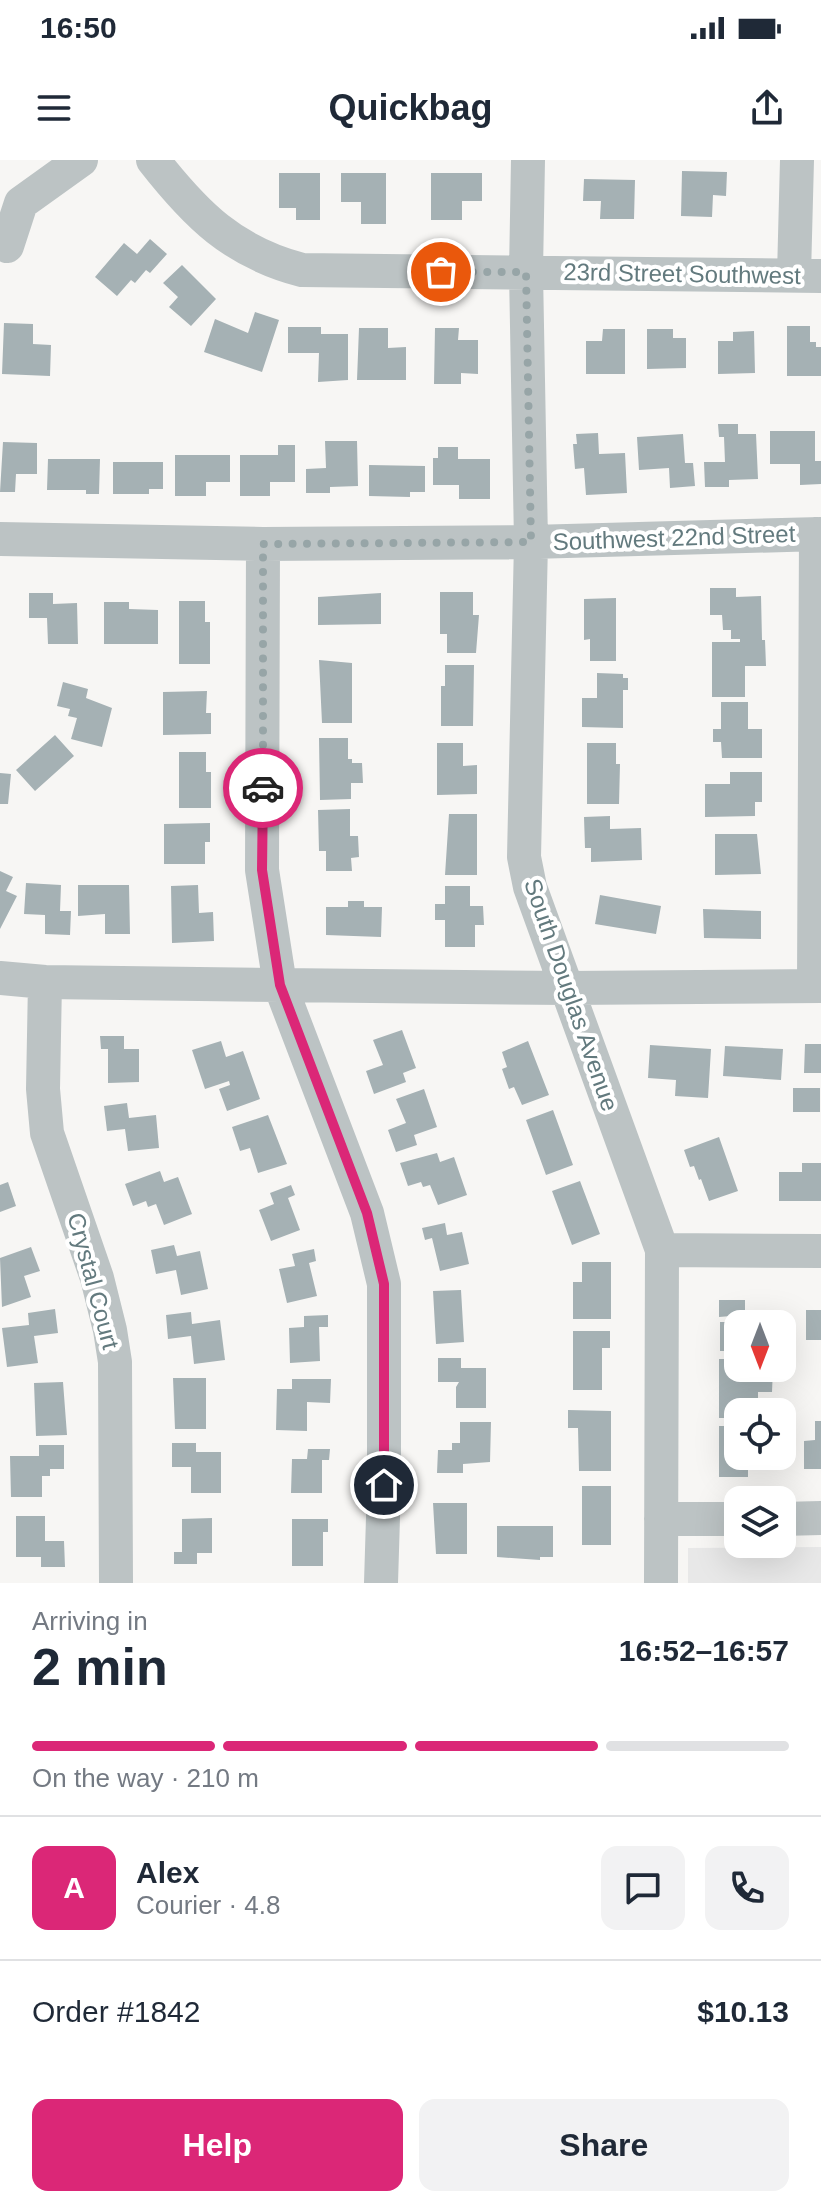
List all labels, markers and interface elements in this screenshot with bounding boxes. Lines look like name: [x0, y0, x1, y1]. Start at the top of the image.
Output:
text: 16:50: [40, 11, 117, 44]
icon: menu: [32, 86, 76, 130]
icon: share: [745, 86, 789, 130]
text: Quickbag: [328, 87, 493, 128]
pin: [407, 238, 475, 306]
icon: bag: [419, 250, 463, 294]
street label: 23rd Street Southwest: [563, 258, 801, 289]
street label: Southwest 22nd Street: [552, 520, 796, 555]
courier: [223, 748, 303, 828]
icon: car: [241, 766, 285, 810]
street label: South Douglas Avenue: [519, 875, 624, 1114]
street label: Crystal Court: [62, 1210, 125, 1352]
north arrow: [724, 1310, 796, 1382]
map controls: [724, 1310, 796, 1558]
button: locate: [724, 1398, 796, 1470]
pin: [350, 1451, 418, 1519]
icon: home: [362, 1463, 406, 1507]
button: layers: [724, 1486, 796, 1558]
text: Arriving in: [32, 1606, 148, 1636]
text: 16:52–16:57: [619, 1634, 789, 1667]
text: 2 min: [32, 1638, 168, 1696]
text: On the way · 210 m: [32, 1763, 259, 1793]
button: chat: [601, 1846, 685, 1930]
button: phone: [705, 1846, 789, 1930]
text: Alex: [136, 1856, 199, 1889]
text: A: [63, 1871, 85, 1904]
text: Courier · 4.8: [136, 1890, 281, 1920]
text: Order #1842: [32, 1995, 200, 2028]
text: $10.13: [697, 1995, 789, 2028]
button: Help: [32, 2099, 403, 2191]
button: Share: [419, 2099, 789, 2191]

